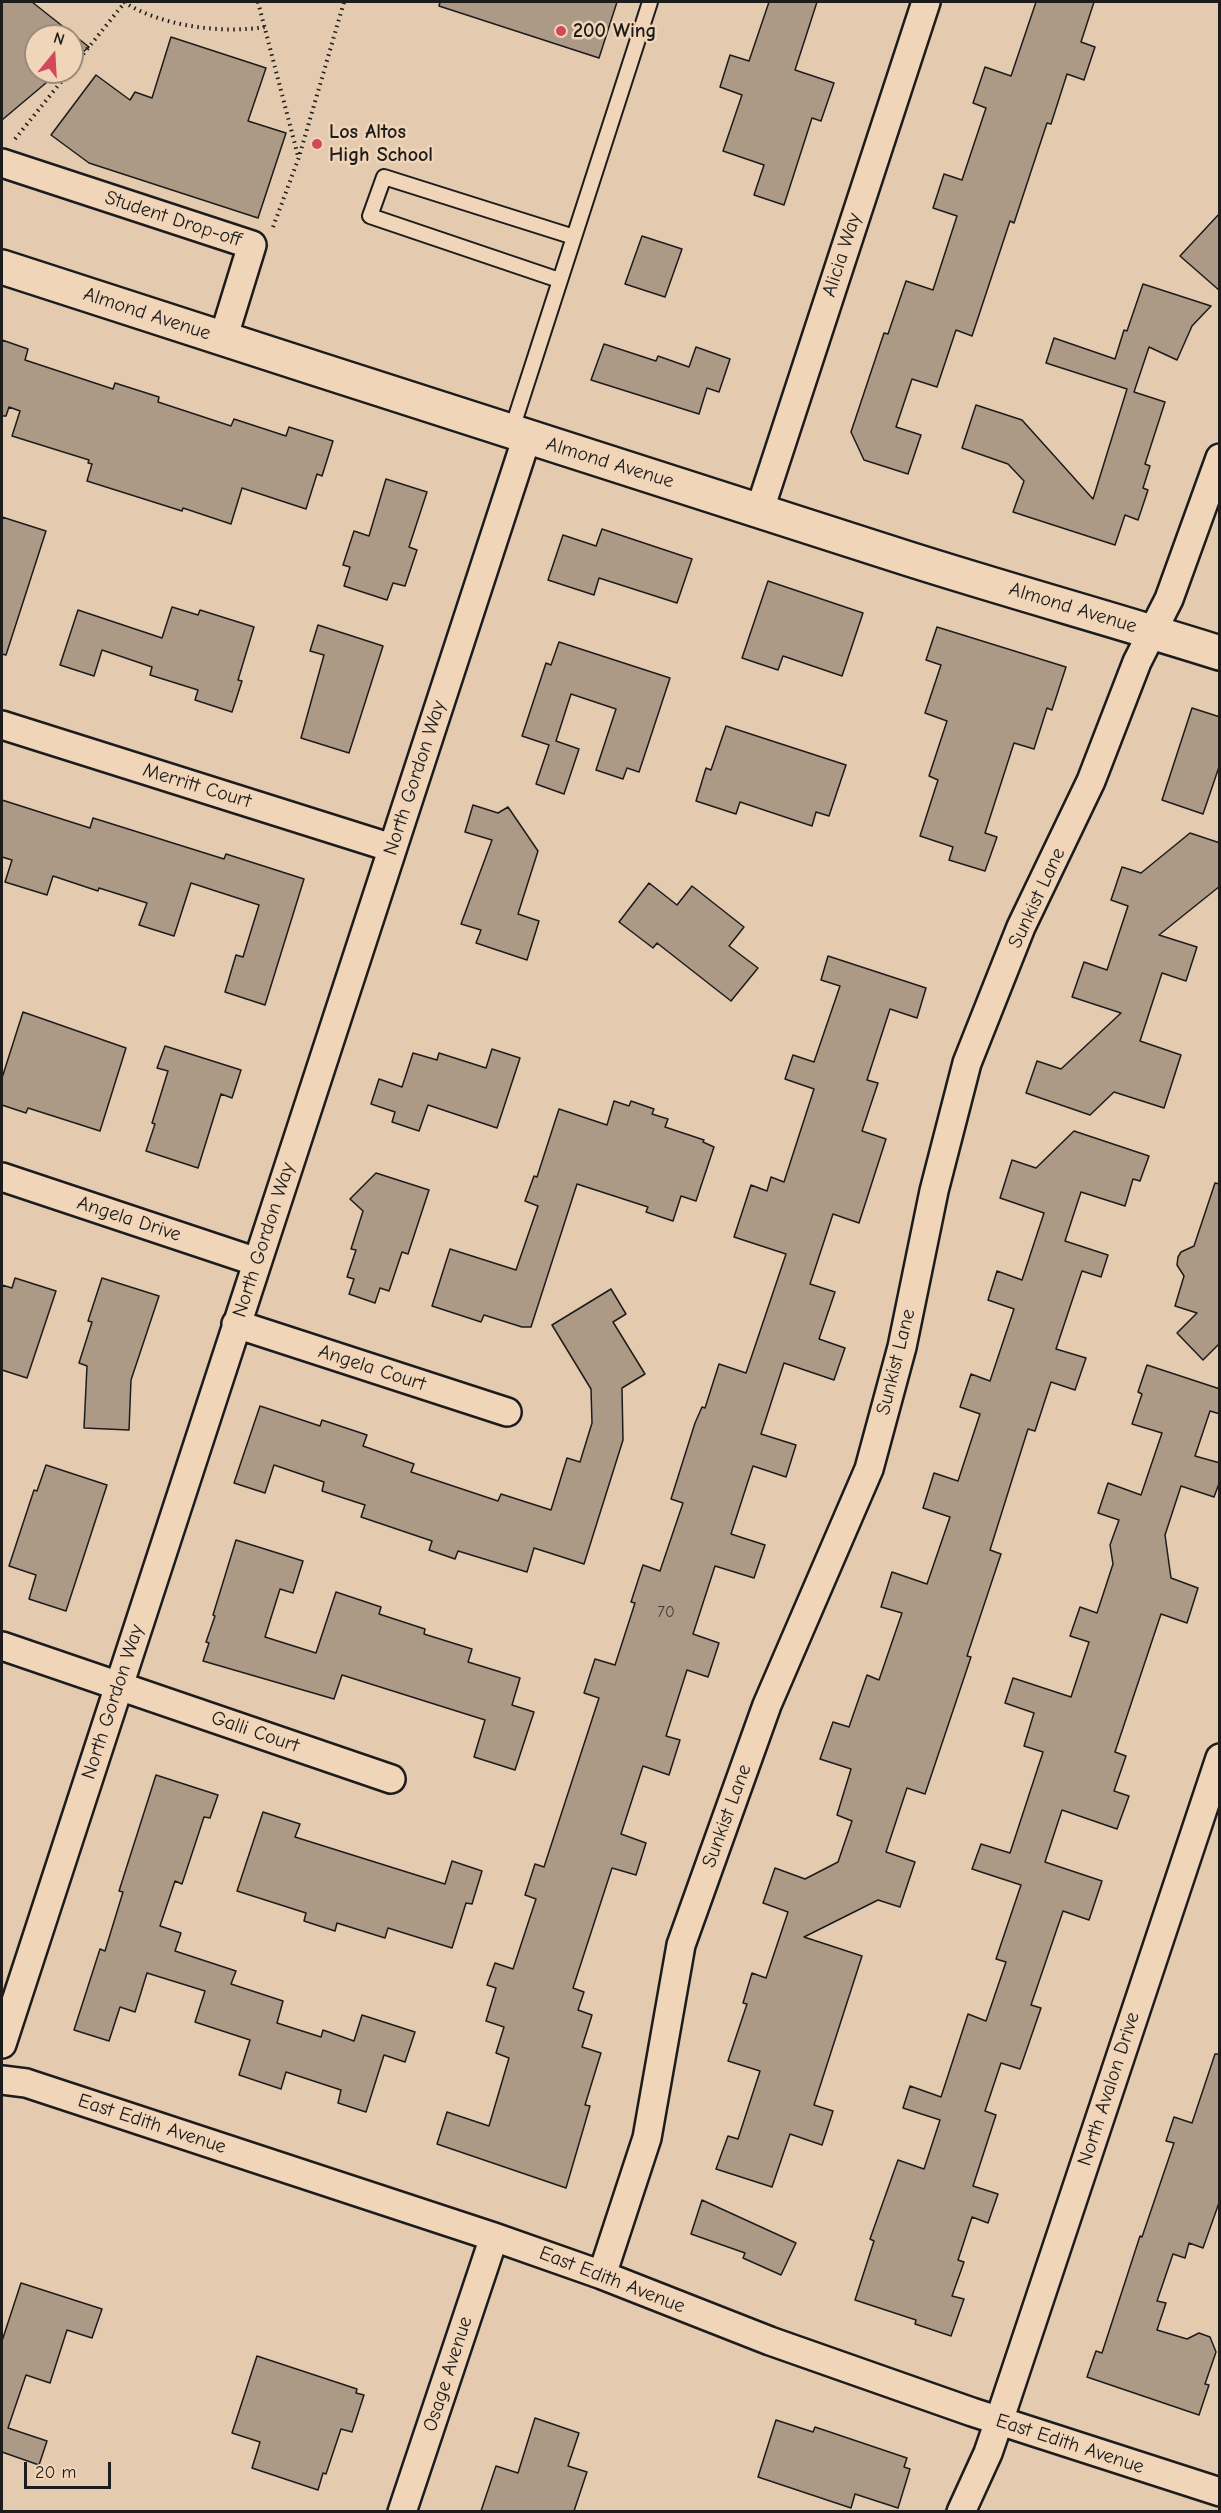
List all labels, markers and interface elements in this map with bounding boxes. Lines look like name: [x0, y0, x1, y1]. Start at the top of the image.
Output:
place label: 200 Wing: [573, 19, 657, 43]
north arrow: [24, 24, 84, 84]
marker: 200 Wing: [554, 24, 568, 38]
text: N: [51, 29, 67, 49]
place label: Los Altos High School: [329, 120, 433, 167]
marker: Los Altos High School: [310, 137, 324, 151]
street label: Student Drop-off: [102, 186, 244, 252]
street label: Alicia Way: [817, 210, 867, 300]
street label: Almond Avenue: [80, 282, 214, 346]
street label: Almond Avenue: [543, 432, 677, 494]
street label: Almond Avenue: [1006, 577, 1140, 639]
street label: North Gordon Way: [379, 698, 451, 858]
street label: Merritt Court: [140, 758, 254, 814]
street label: Sunkist Lane: [1003, 844, 1071, 952]
street label: North Gordon Way: [228, 1160, 300, 1320]
street label: Angela Drive: [74, 1191, 184, 1247]
street label: Sunkist Lane: [871, 1307, 921, 1417]
street label: Angela Court: [315, 1339, 429, 1397]
house number: 70: [657, 1602, 675, 1622]
street label: North Gordon Way: [77, 1622, 149, 1782]
street label: Galli Court: [208, 1706, 302, 1758]
street label: Sunkist Lane: [697, 1761, 757, 1871]
street label: North Avalon Drive: [1073, 2009, 1145, 2169]
street label: East Edith Avenue: [75, 2089, 229, 2159]
street label: East Edith Avenue: [536, 2241, 688, 2319]
street label: Osage Avenue: [418, 2313, 478, 2435]
street label: East Edith Avenue: [993, 2409, 1147, 2479]
scale bar: [27, 2450, 114, 2488]
text: 20 m: [35, 2462, 76, 2483]

